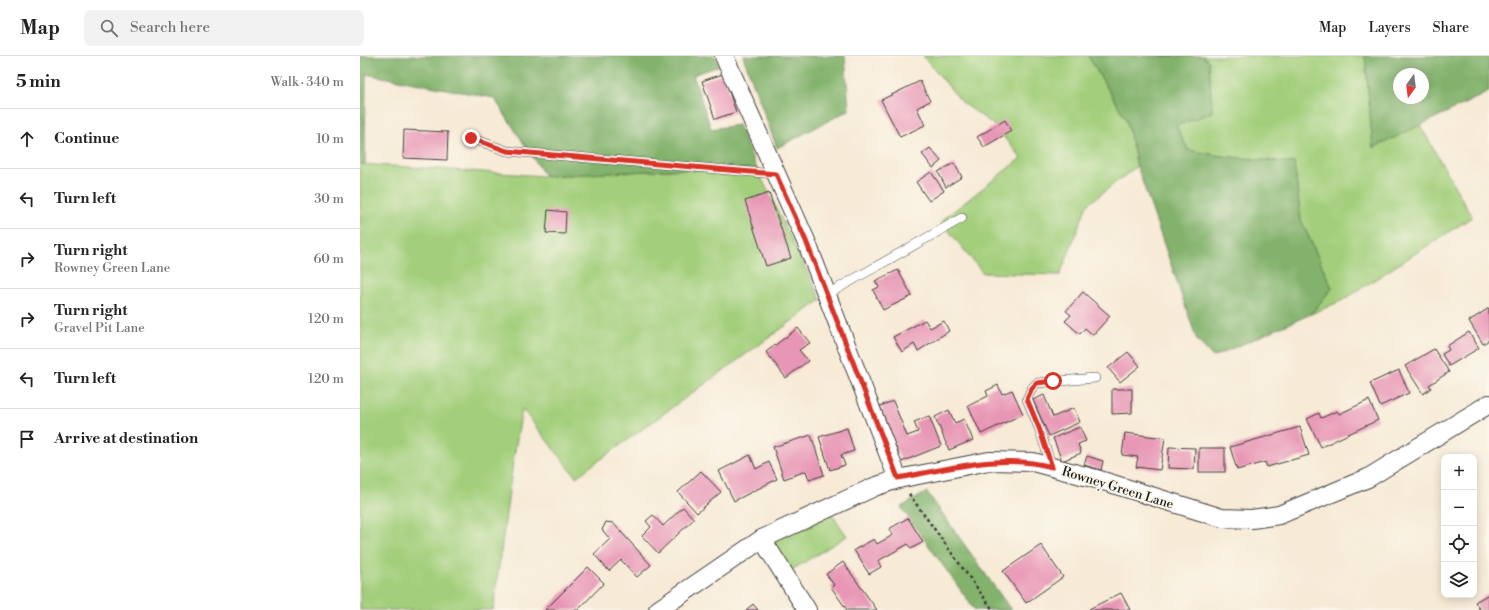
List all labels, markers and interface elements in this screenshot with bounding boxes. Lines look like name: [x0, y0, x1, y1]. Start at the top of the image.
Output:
search box: [84, 10, 364, 46]
text: Map: [20, 16, 60, 40]
icon: search: [98, 17, 120, 39]
text: Search here: [130, 18, 210, 37]
text: Map: [1319, 19, 1346, 37]
text: Layers: [1368, 19, 1411, 37]
text: Share: [1433, 19, 1469, 37]
north arrow: [1393, 68, 1429, 104]
text: 5 min: [16, 71, 61, 93]
text: Walk · 340 m: [271, 74, 344, 90]
icon: ahead: [16, 128, 38, 150]
text: Continue: [54, 129, 119, 148]
route end: [462, 129, 480, 147]
text: 10 m: [316, 131, 344, 147]
icon: left: [16, 188, 38, 210]
text: Turn left: [54, 189, 116, 208]
text: 30 m: [314, 191, 344, 207]
text: Turn right: [54, 241, 128, 260]
icon: right: [16, 248, 38, 270]
text: 60 m: [313, 251, 344, 267]
text: Rowney Green Lane: [54, 260, 170, 276]
text: Turn right: [54, 301, 128, 320]
icon: right: [16, 308, 38, 330]
text: 120 m: [308, 311, 344, 327]
text: Gravel Pit Lane: [54, 320, 145, 336]
icon: left: [16, 368, 38, 390]
text: Turn left: [54, 369, 116, 388]
text: 120 m: [308, 371, 344, 387]
route start: [1044, 372, 1062, 390]
icon: arrive: [16, 428, 38, 450]
text: Arrive at destination: [54, 429, 198, 448]
map controls: [1441, 454, 1477, 598]
button: +: [1441, 454, 1477, 490]
street label: Rowney Green Lane: [1060, 463, 1176, 513]
button: −: [1441, 490, 1477, 526]
button: locate: [1441, 526, 1477, 562]
button: layers: [1441, 562, 1477, 598]

